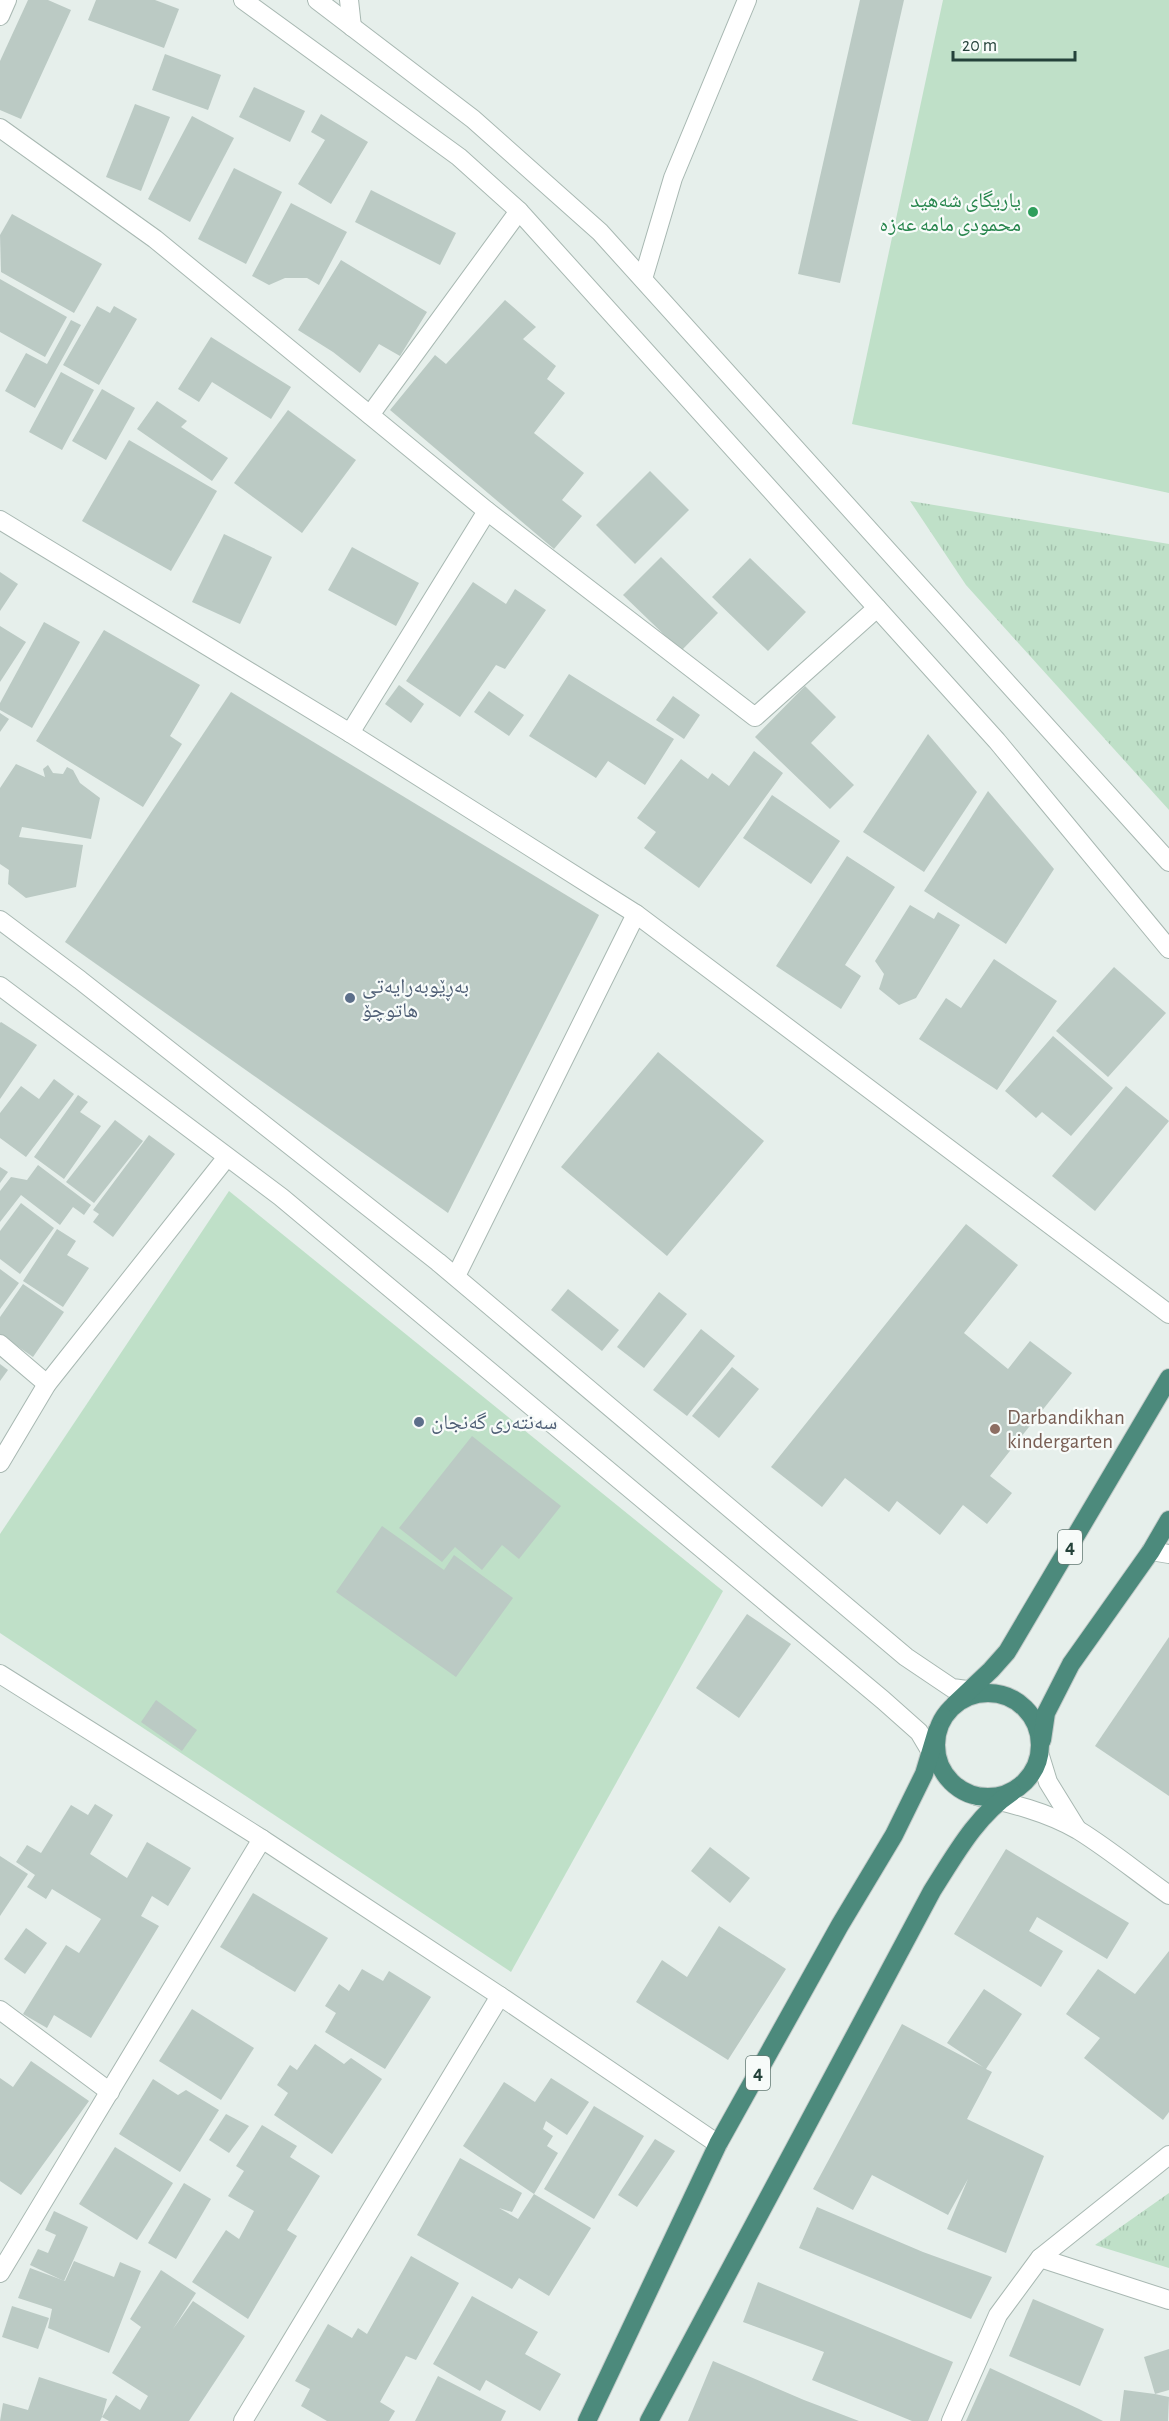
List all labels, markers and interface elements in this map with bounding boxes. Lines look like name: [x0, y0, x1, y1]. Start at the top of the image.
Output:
scale bar: [953, 24, 1074, 62]
text: 20 m: [962, 37, 997, 55]
place label: یاریگاى شه‌هید محمودى مامه‌ عه‌زه: [880, 190, 1021, 236]
marker: یاریگاى شه‌هید محمودى مامه‌ عه‌زه: [1026, 205, 1040, 219]
place label: بەڕێوبەرایەتی هاتوچۆ: [362, 976, 469, 1021]
marker: بەڕێوبەرایەتی هاتوچۆ: [343, 991, 357, 1005]
place label: Darbandikhan kindergarten: [1007, 1407, 1125, 1452]
place label: سەنتەری گەنجان: [431, 1412, 557, 1434]
marker: سەنتەری گەنجان: [412, 1415, 426, 1429]
marker: Darbandikhan kindergarten: [988, 1422, 1002, 1436]
road number: 4: [1058, 1530, 1082, 1564]
road number: 4: [746, 2056, 770, 2090]

